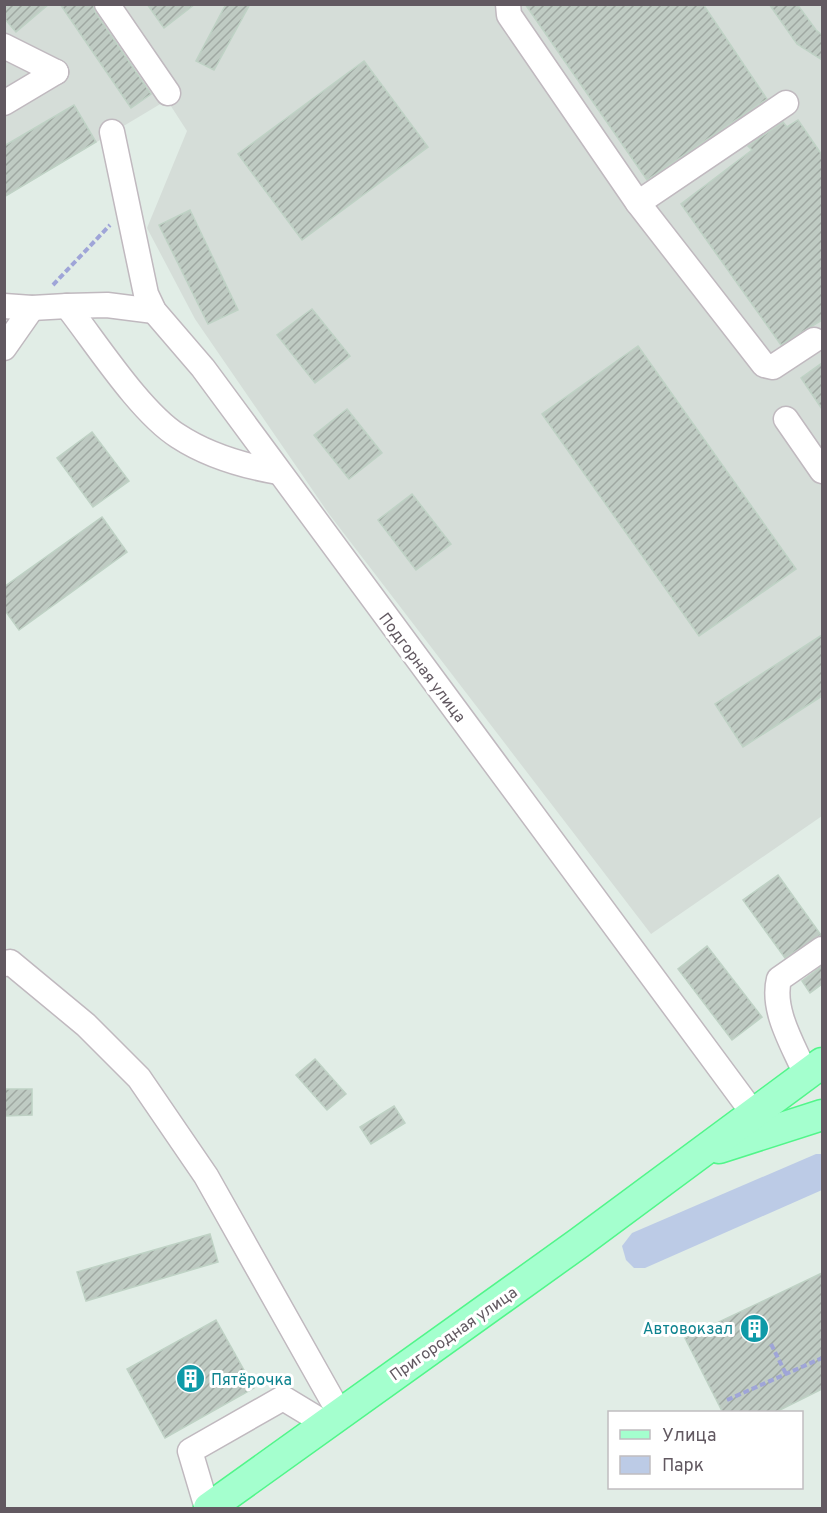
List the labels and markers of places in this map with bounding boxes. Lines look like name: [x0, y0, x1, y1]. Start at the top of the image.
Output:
building icon: Автовокзал: [738, 1312, 770, 1344]
place label: Автовокзал: [643, 1320, 733, 1340]
building icon: Пятёрочка: [174, 1363, 206, 1395]
place label: Пятёрочка: [211, 1371, 292, 1391]

